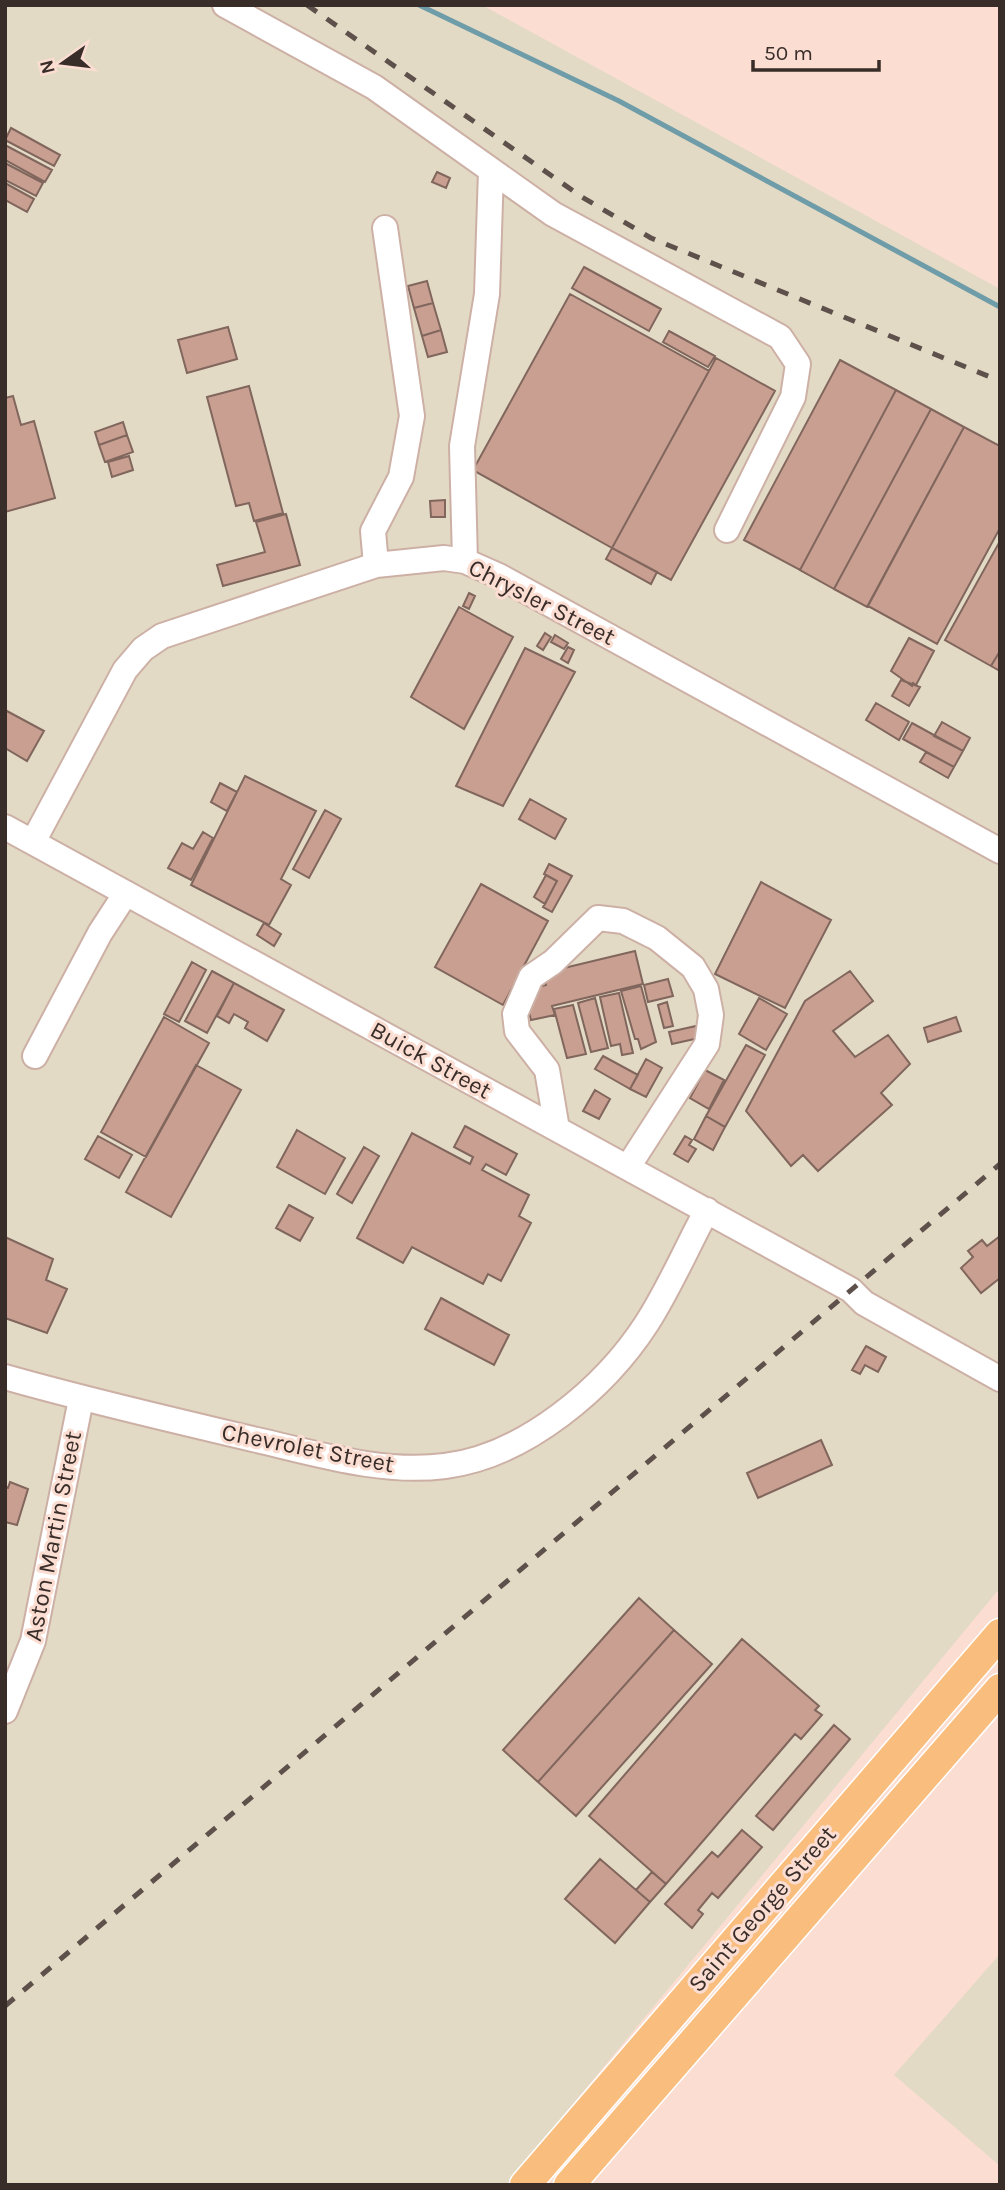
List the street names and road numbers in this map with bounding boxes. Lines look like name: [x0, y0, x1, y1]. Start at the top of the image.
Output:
street label: Chrysler Street: [464, 553, 620, 651]
street label: Buick Street: [366, 1015, 496, 1105]
street label: Chevrolet Street: [219, 1418, 397, 1478]
street label: Aston Martin Street: [19, 1429, 87, 1643]
street label: Saint George Street: [682, 1820, 842, 1998]

